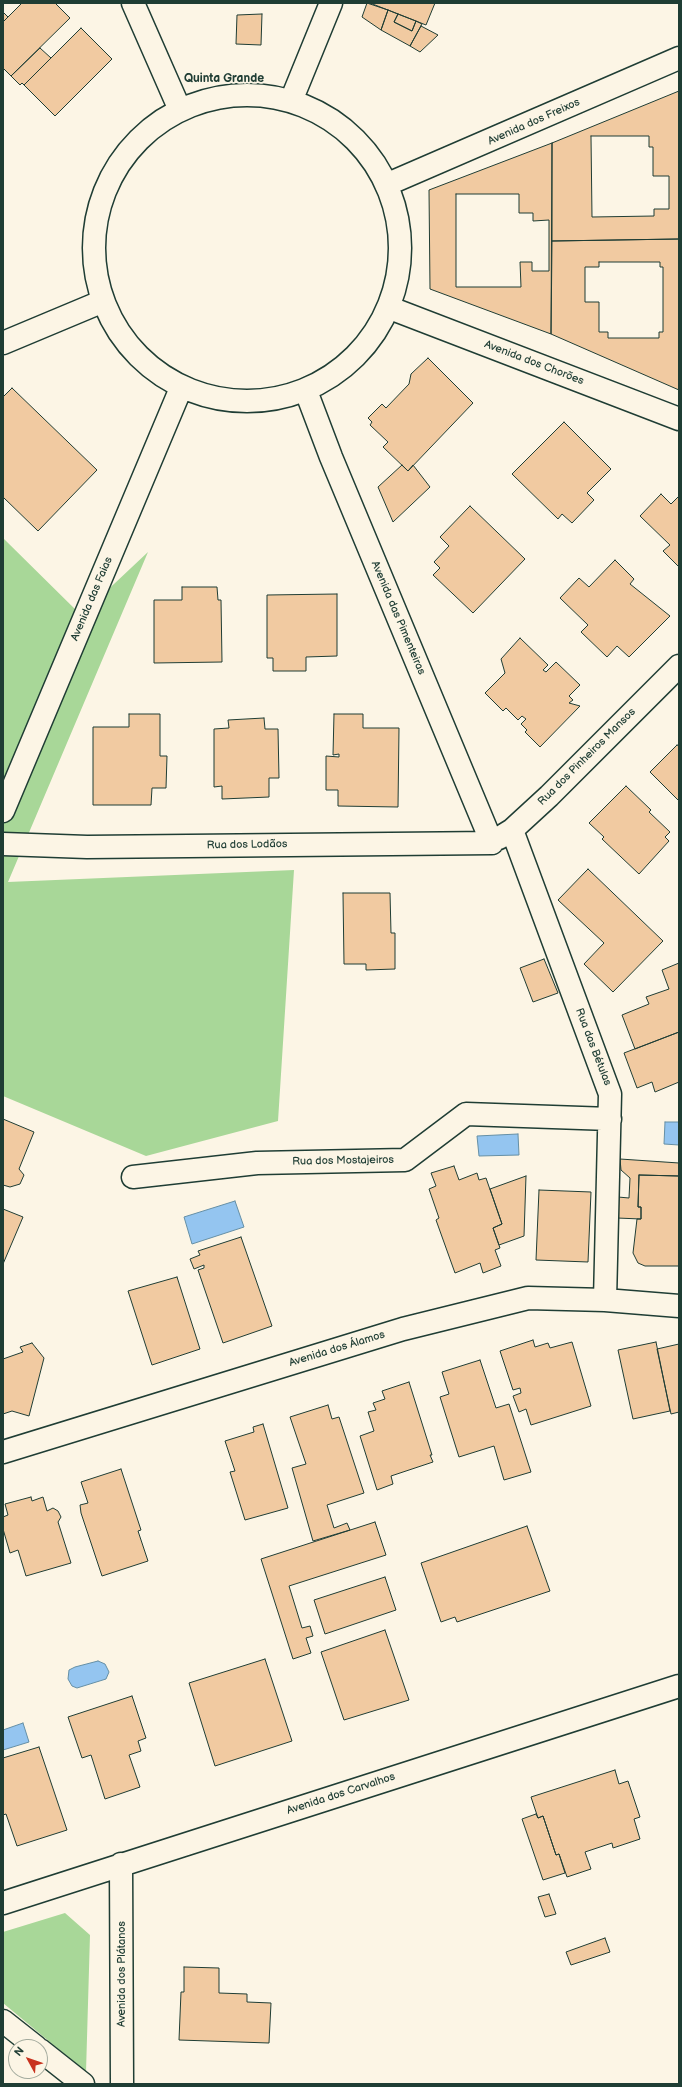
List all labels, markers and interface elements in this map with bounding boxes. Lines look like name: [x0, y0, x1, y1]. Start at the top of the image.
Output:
district label: Quinta Grande: [184, 72, 264, 86]
street label: Avenida dos Freixos: [486, 96, 582, 148]
street label: Avenida dos Chorões: [482, 338, 586, 388]
street label: Avenida das Faias: [68, 555, 116, 643]
street label: Avenida das Pimenteiras: [368, 559, 428, 677]
street label: Rua dos Pinheiros Mansos: [536, 706, 638, 808]
street label: Rua dos Lodãos: [207, 838, 287, 852]
street label: Rua das Bétulas: [572, 1006, 614, 1088]
street label: Rua dos Mostajeiros: [292, 1154, 394, 1168]
street label: Avenida dos Álamos: [287, 1328, 387, 1370]
street label: Avenida dos Carvalhos: [285, 1770, 397, 1818]
street label: Avenida dos Plátanos: [115, 1921, 129, 2027]
north arrow: [8, 2039, 48, 2079]
text: N: [12, 2044, 27, 2059]

